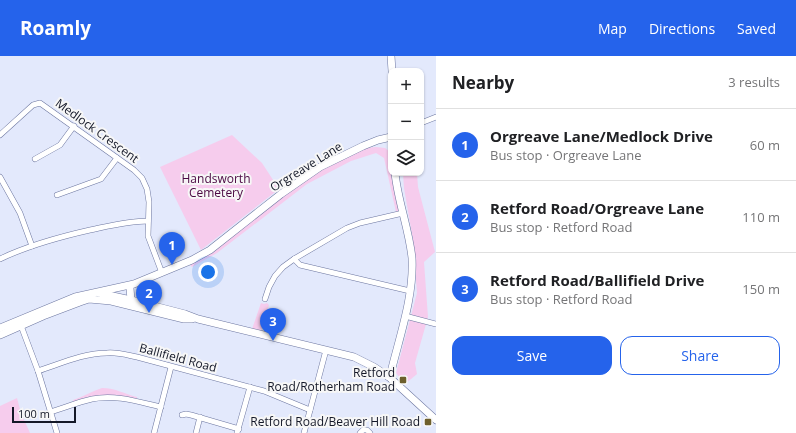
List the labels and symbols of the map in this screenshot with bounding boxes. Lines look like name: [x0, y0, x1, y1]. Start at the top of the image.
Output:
street label: Medlock Crescent: [52, 95, 142, 167]
street label: Orgreave Lane: [266, 138, 345, 195]
park label: Handsworth Cemetery: [182, 170, 251, 201]
pin: 1: [159, 232, 185, 265]
your location: [198, 262, 218, 282]
pin: 2: [136, 280, 162, 313]
pin: 3: [260, 308, 286, 341]
street label: Ballifield Road: [138, 339, 219, 376]
place label: Retford Road/Rotherham Road: [267, 364, 395, 395]
marker: Retford Road/Rotherham Road: [398, 375, 408, 385]
scale bar: [12, 405, 76, 424]
place label: Retford Road/Beaver Hill Road: [250, 413, 420, 430]
marker: Retford Road/Beaver Hill Road: [423, 417, 433, 427]

